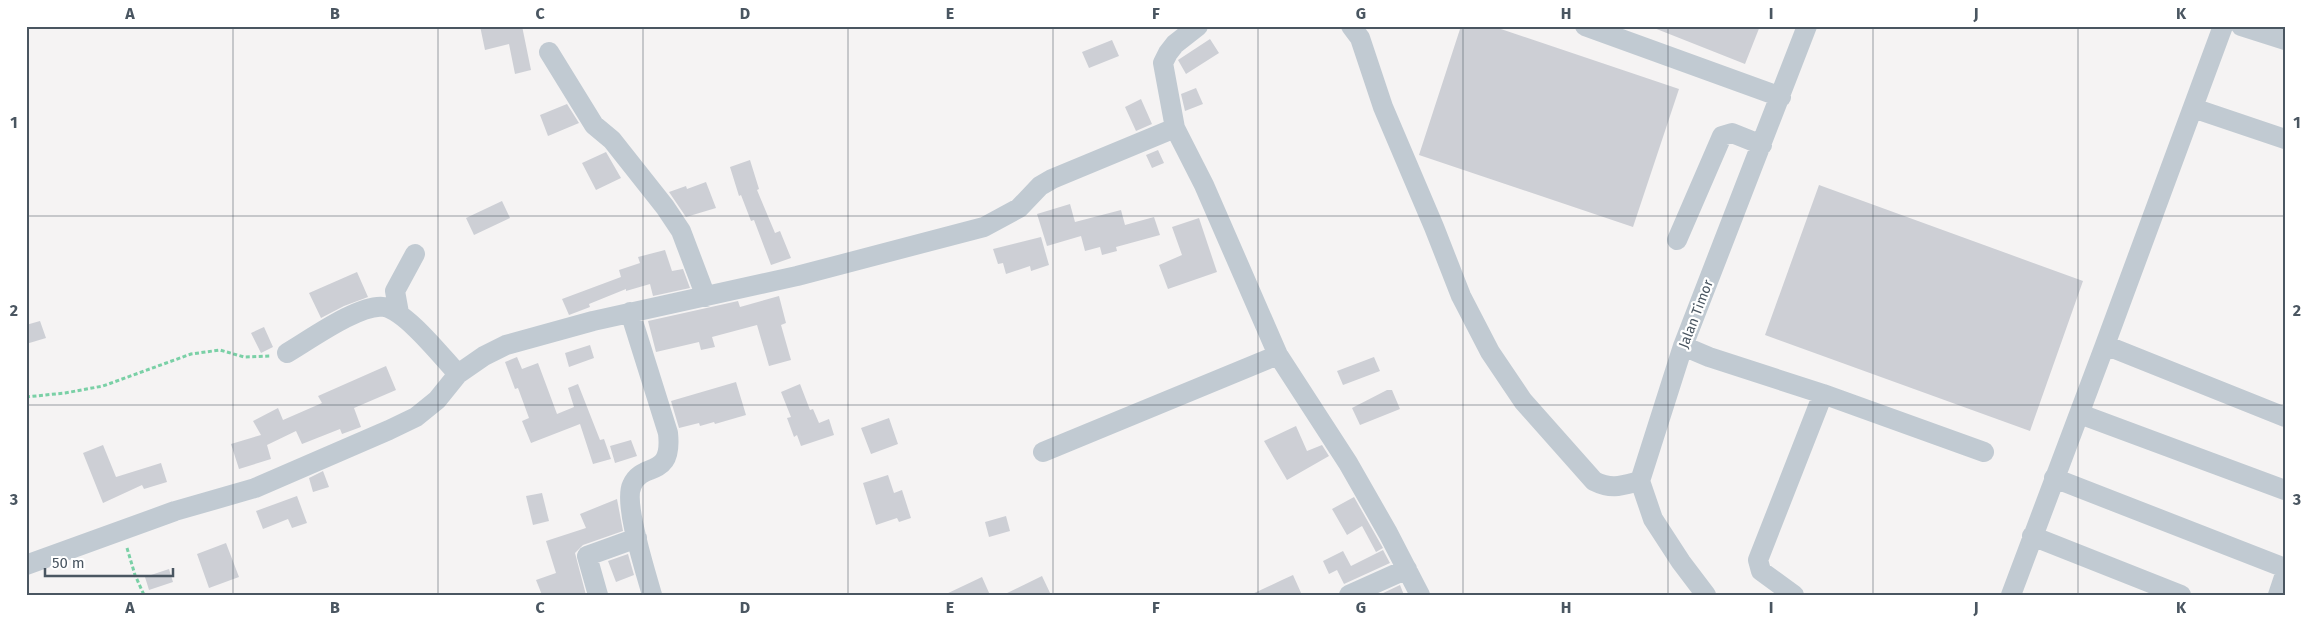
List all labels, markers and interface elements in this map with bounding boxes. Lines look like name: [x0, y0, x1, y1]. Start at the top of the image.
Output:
text: A: [124, 4, 135, 23]
text: B: [330, 4, 340, 23]
text: C: [535, 4, 545, 23]
text: D: [740, 4, 750, 23]
text: E: [946, 4, 954, 23]
text: F: [1152, 4, 1160, 23]
text: G: [1356, 4, 1366, 23]
text: H: [1561, 4, 1571, 23]
text: I: [1769, 4, 1773, 23]
text: J: [1972, 4, 1979, 23]
text: K: [2176, 4, 2187, 23]
text: 1: [10, 113, 18, 132]
text: 1: [2293, 113, 2301, 132]
street label: Jalan Timor: [1675, 277, 1717, 351]
text: 2: [10, 301, 18, 320]
text: 2: [2293, 301, 2301, 320]
text: 3: [9, 490, 18, 509]
text: 3: [2292, 490, 2301, 509]
scale bar: [45, 546, 172, 578]
text: 50 m: [52, 554, 85, 572]
text: A: [124, 598, 135, 617]
text: B: [330, 598, 340, 617]
text: C: [535, 598, 545, 617]
text: D: [740, 598, 750, 617]
text: E: [946, 598, 954, 617]
text: F: [1152, 598, 1160, 617]
text: G: [1356, 598, 1366, 617]
text: H: [1561, 598, 1571, 617]
text: I: [1769, 598, 1773, 617]
text: J: [1972, 598, 1979, 617]
text: K: [2176, 598, 2187, 617]

